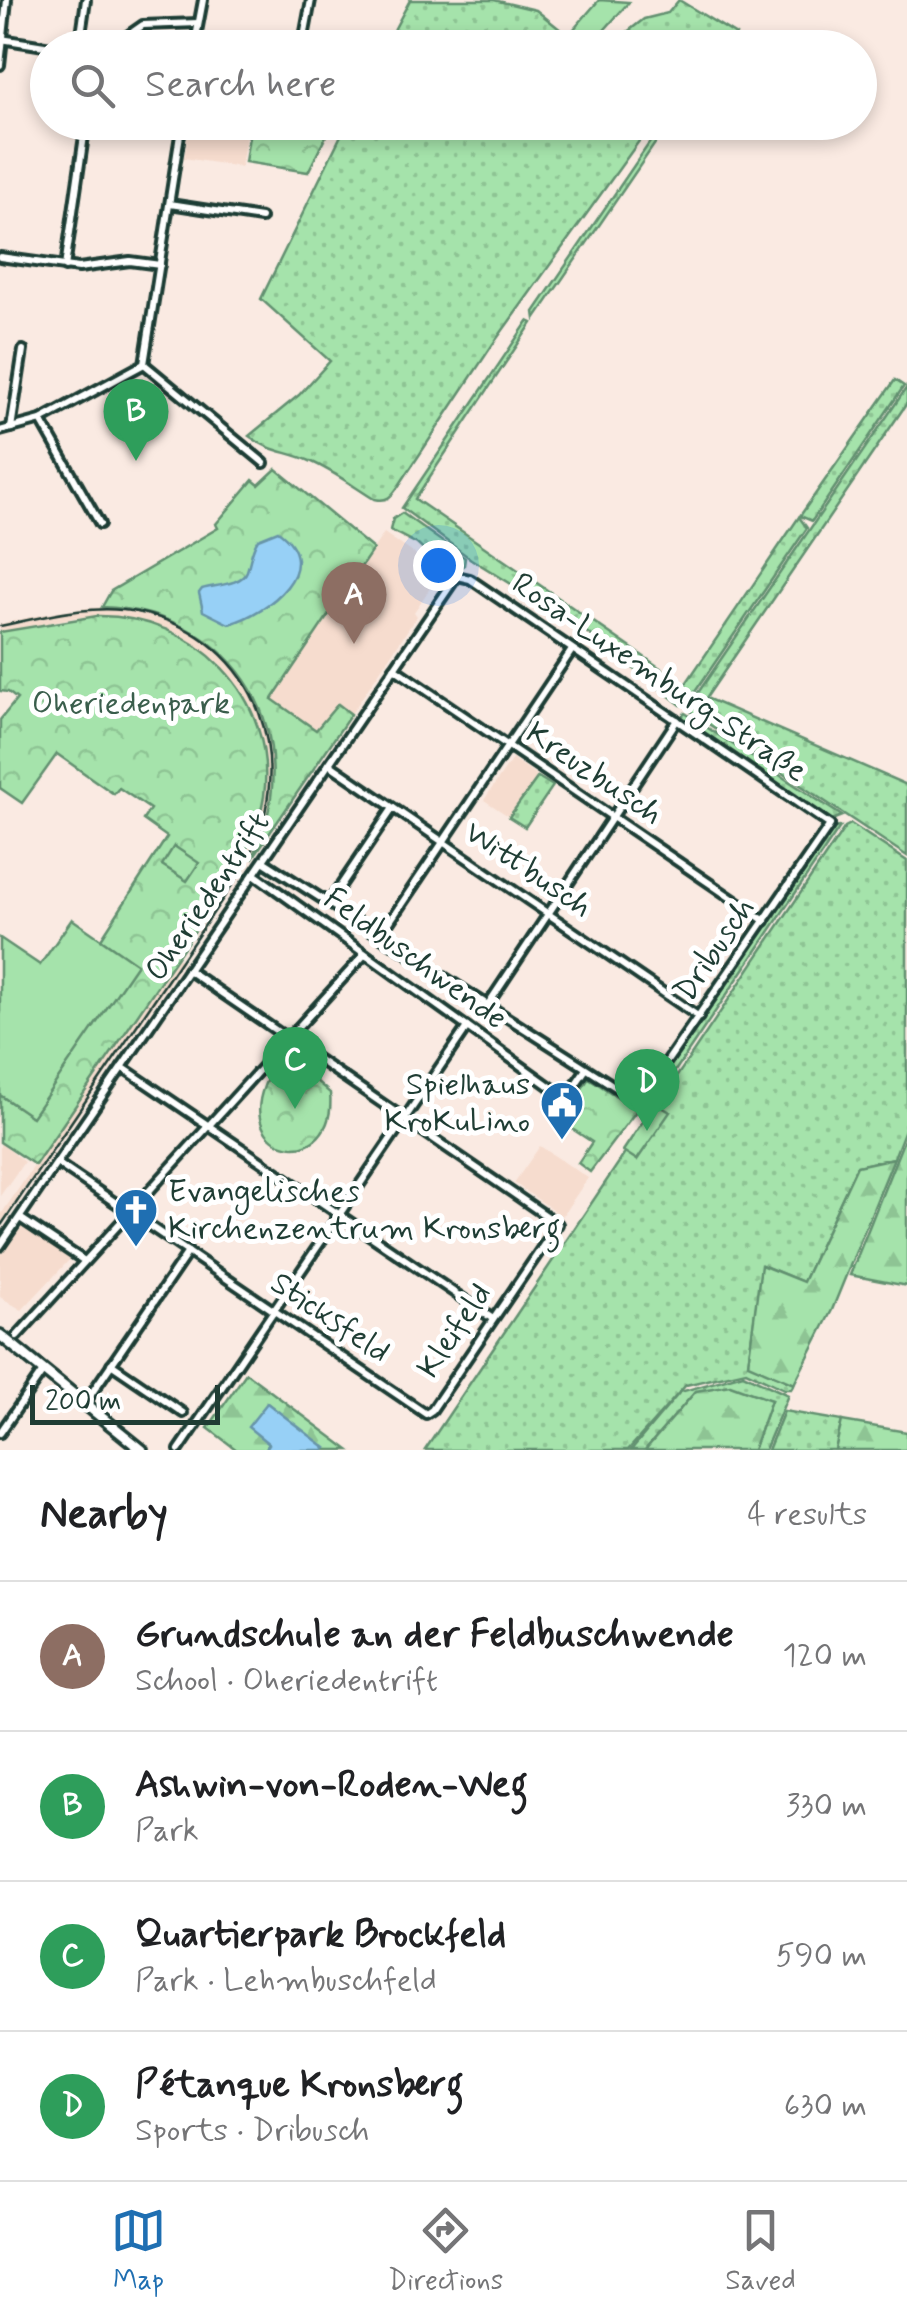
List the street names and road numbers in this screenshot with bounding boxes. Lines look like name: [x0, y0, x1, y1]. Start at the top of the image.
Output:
street label: Rosa-Luxemburg-Straße: [502, 563, 815, 794]
street label: Kreuzbusch: [517, 713, 671, 835]
street label: Oheriedentrift: [136, 804, 280, 990]
street label: Wittbusch: [456, 812, 600, 928]
street label: Feldbuschwende: [315, 878, 515, 1040]
street label: Dribusch: [665, 890, 765, 1010]
street label: Sticksfeld: [262, 1263, 398, 1373]
street label: Kleifeld: [408, 1275, 502, 1387]

